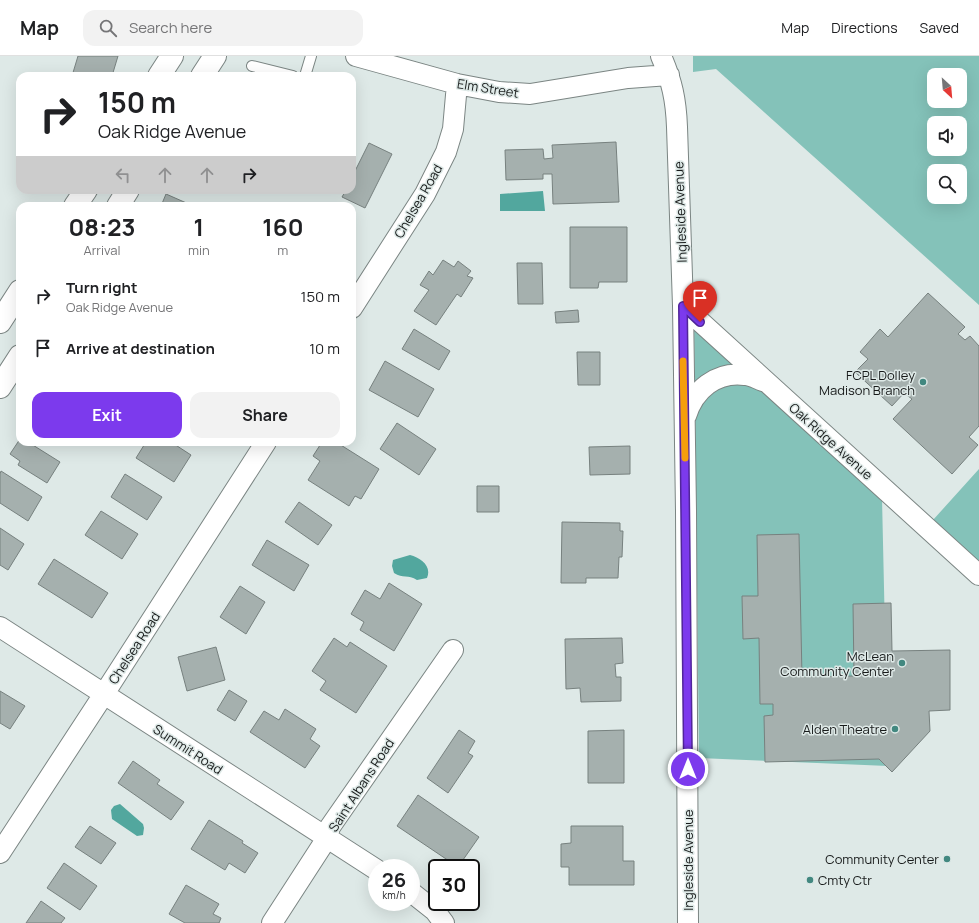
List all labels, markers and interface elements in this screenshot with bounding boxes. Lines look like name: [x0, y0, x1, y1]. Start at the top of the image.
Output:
search box: [83, 10, 363, 46]
text: Map: [20, 15, 59, 41]
icon: search: [97, 17, 119, 39]
text: Search here: [129, 17, 212, 38]
text: Map: [781, 18, 809, 37]
text: Directions: [831, 18, 898, 37]
text: Saved: [920, 18, 959, 37]
north arrow: [927, 68, 967, 108]
map controls: [927, 68, 967, 204]
street label: Elm Street: [456, 74, 520, 102]
text: 150 m: [98, 83, 176, 121]
icon: right: [32, 88, 84, 140]
button: sound: [927, 116, 967, 156]
text: Oak Ridge Avenue: [98, 119, 246, 143]
street label: Chelsea Road: [390, 161, 446, 241]
street label: Ingleside Avenue: [669, 161, 691, 263]
icon: left: [112, 164, 134, 186]
icon: ahead: [154, 164, 176, 186]
icon: ahead: [196, 164, 218, 186]
icon: right: [238, 164, 260, 186]
button: search: [927, 164, 967, 204]
text: 08:23: [69, 210, 135, 243]
text: 1: [194, 210, 204, 243]
text: 160: [262, 210, 304, 243]
text: Arrival: [83, 241, 121, 259]
text: min: [188, 241, 210, 259]
text: m: [277, 241, 288, 259]
text: Turn right: [66, 277, 137, 298]
pin: [683, 281, 717, 322]
icon: right: [32, 285, 54, 307]
text: 150 m: [301, 286, 340, 307]
icon: arrive: [689, 287, 711, 309]
text: Oak Ridge Avenue: [66, 298, 173, 316]
icon: arrive: [32, 337, 54, 359]
text: Arrive at destination: [66, 338, 215, 359]
text: 10 m: [309, 338, 340, 359]
place label: FCPL Dolley Madison Branch: [819, 366, 915, 399]
marker: FCPL Dolley Madison Branch: [918, 377, 928, 387]
button: Exit: [32, 392, 182, 438]
button: Share: [190, 392, 340, 438]
street label: Oak Ridge Avenue: [785, 399, 877, 484]
street label: Chelsea Road: [104, 608, 164, 688]
place label: McLean Community Center: [780, 647, 894, 680]
marker: McLean Community Center: [897, 658, 907, 668]
street label: Summit Road: [150, 720, 226, 778]
place label: Alden Theatre: [803, 720, 887, 738]
marker: Alden Theatre: [890, 724, 900, 734]
street label: Saint Albans Road: [324, 735, 398, 835]
position arrow: [667, 748, 709, 790]
street label: Ingleside Avenue: [679, 809, 697, 911]
place label: Community Center: [825, 850, 939, 868]
marker: Community Center: [942, 854, 952, 864]
speed limit sign: 30: [428, 859, 480, 911]
text: 26: [382, 866, 406, 893]
place label: Cmty Ctr: [818, 871, 872, 889]
marker: Cmty Ctr: [805, 875, 815, 885]
text: km/h: [382, 888, 406, 902]

